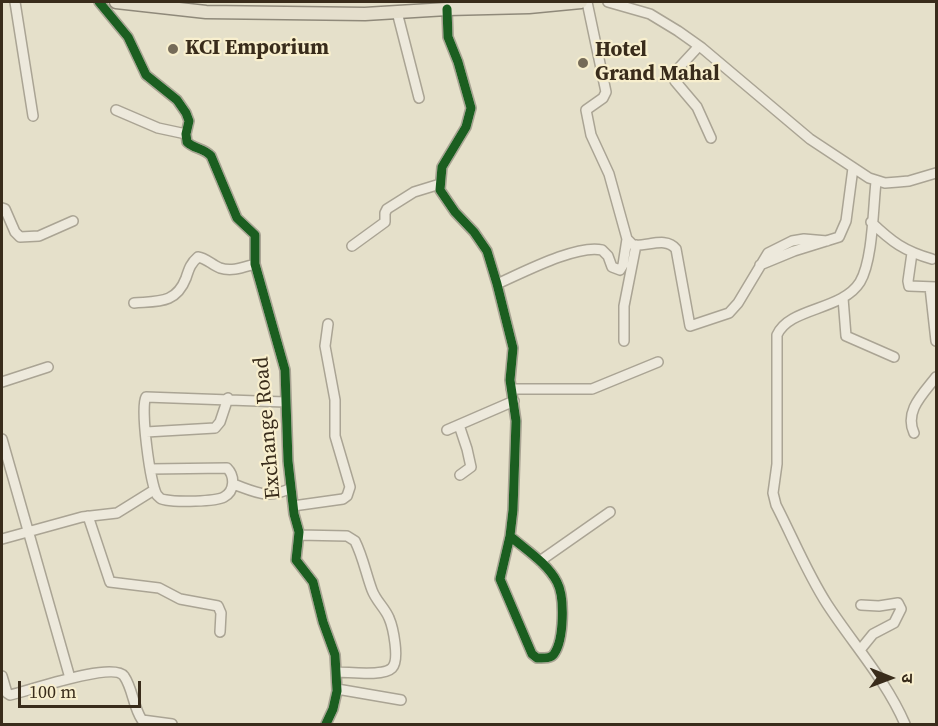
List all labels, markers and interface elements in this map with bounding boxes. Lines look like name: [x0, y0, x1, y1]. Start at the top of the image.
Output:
place label: KCI Emporium: [185, 36, 329, 62]
place label: Hotel Grand Mahal: [595, 38, 720, 88]
marker: KCI Emporium: [166, 42, 180, 56]
marker: Hotel Grand Mahal: [576, 56, 590, 70]
street label: Exchange Road: [249, 356, 287, 500]
north arrow: [860, 648, 920, 708]
scale bar: [21, 669, 144, 707]
text: उ: [897, 673, 919, 683]
text: 100 m: [29, 679, 76, 704]

